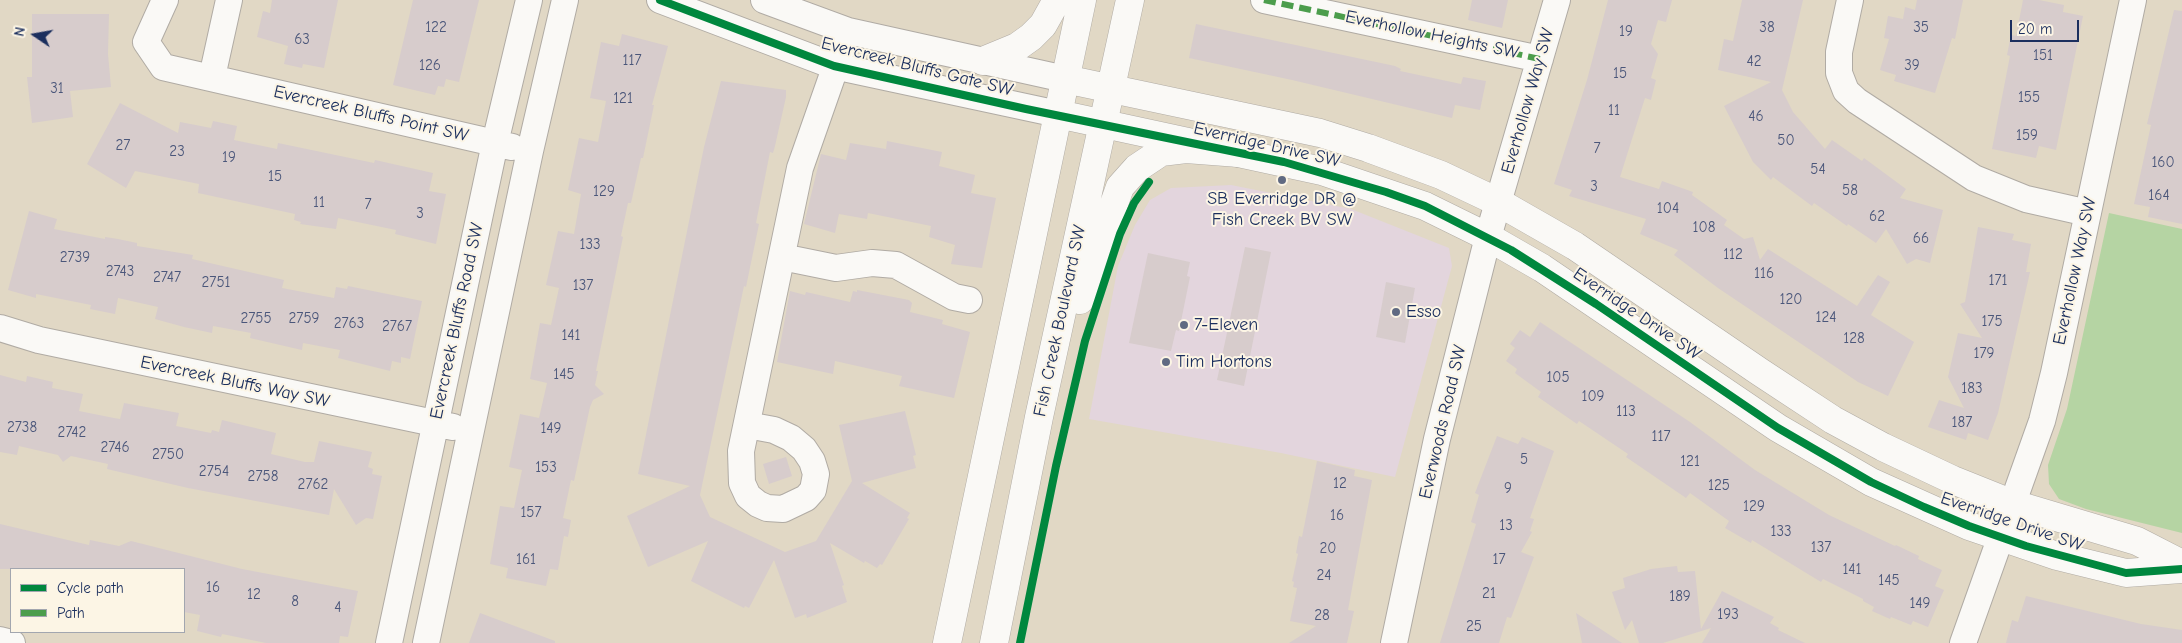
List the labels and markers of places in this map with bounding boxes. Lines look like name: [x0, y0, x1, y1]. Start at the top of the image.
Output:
marker: SB Everridge DR @ Fish Creek BV SW: [1276, 174, 1288, 186]
place label: SB Everridge DR @ Fish Creek BV SW: [1207, 188, 1357, 230]
place label: Esso: [1406, 301, 1441, 323]
marker: Esso: [1390, 306, 1402, 318]
place label: 7-Eleven: [1194, 314, 1258, 336]
marker: 7-Eleven: [1178, 319, 1190, 331]
place label: Tim Hortons: [1176, 351, 1272, 373]
marker: Tim Hortons: [1160, 356, 1172, 368]

